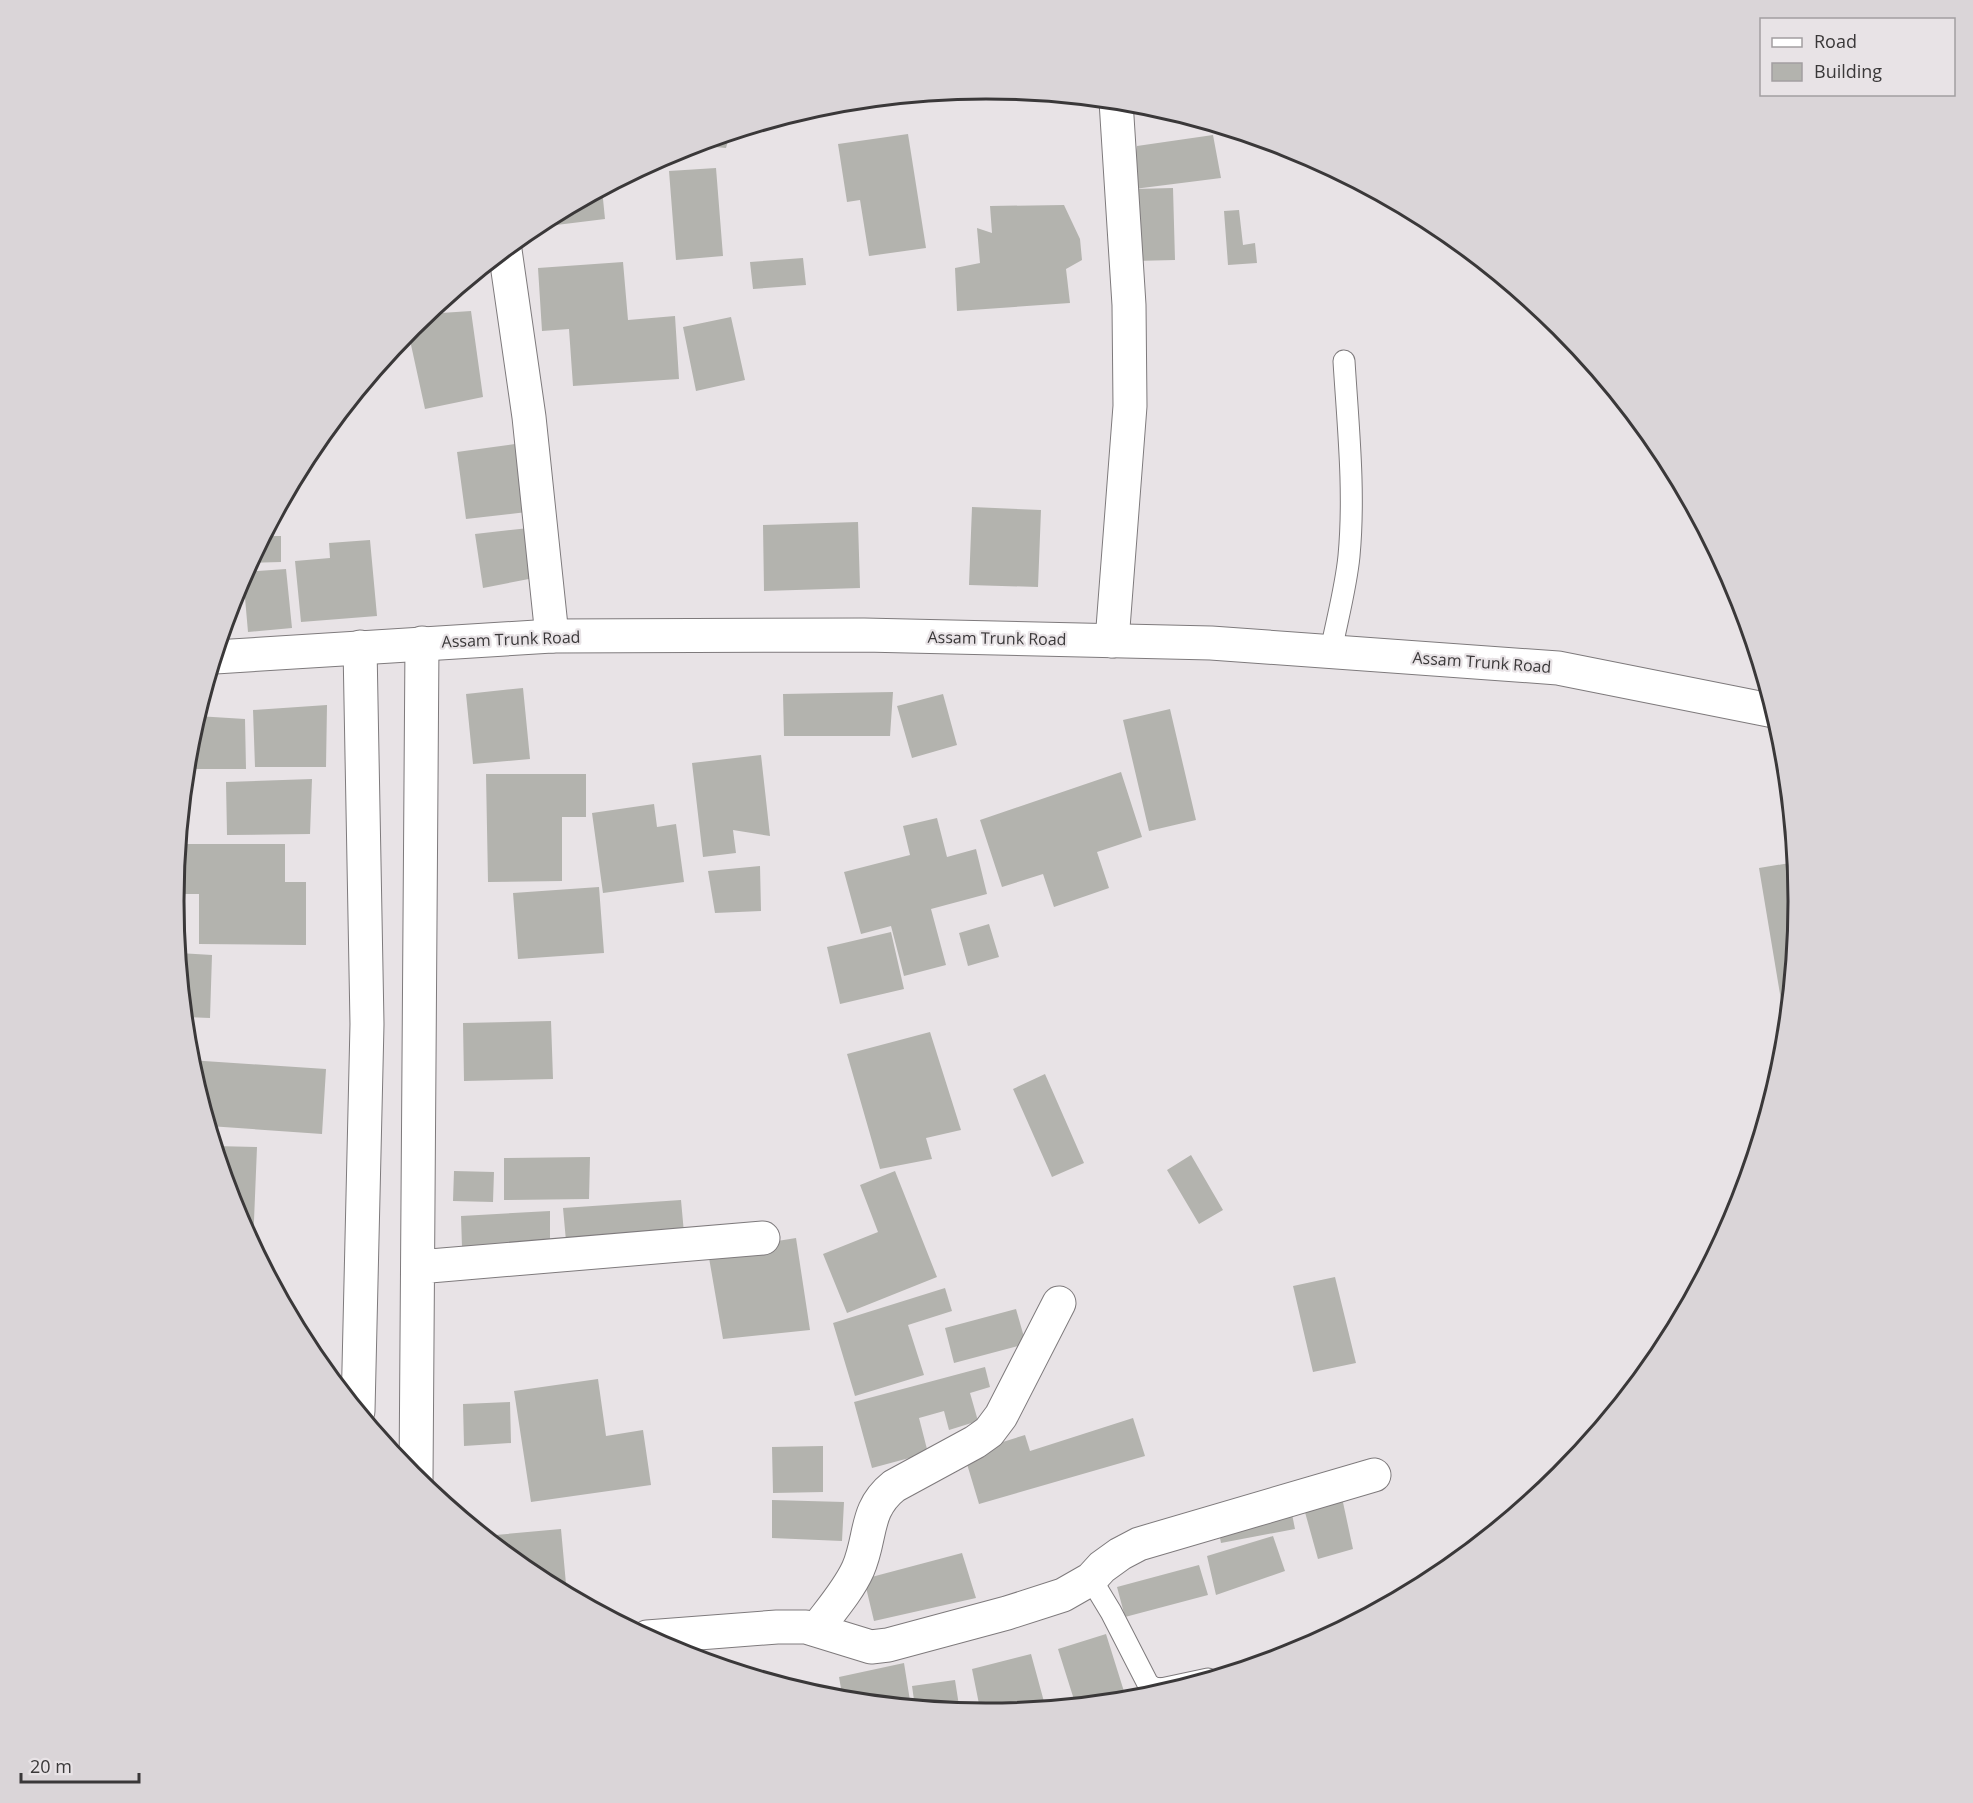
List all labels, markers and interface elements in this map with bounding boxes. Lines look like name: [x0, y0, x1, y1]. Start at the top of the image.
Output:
legend: [1760, 18, 1955, 96]
text: Road: [1814, 29, 1857, 53]
text: Building: [1814, 59, 1882, 83]
street label: Assam Trunk Road: [441, 626, 581, 652]
street label: Assam Trunk Road: [927, 626, 1067, 650]
street label: Assam Trunk Road: [1412, 646, 1552, 678]
scale bar: [21, 1746, 140, 1784]
text: 20 m: [30, 1754, 72, 1778]

